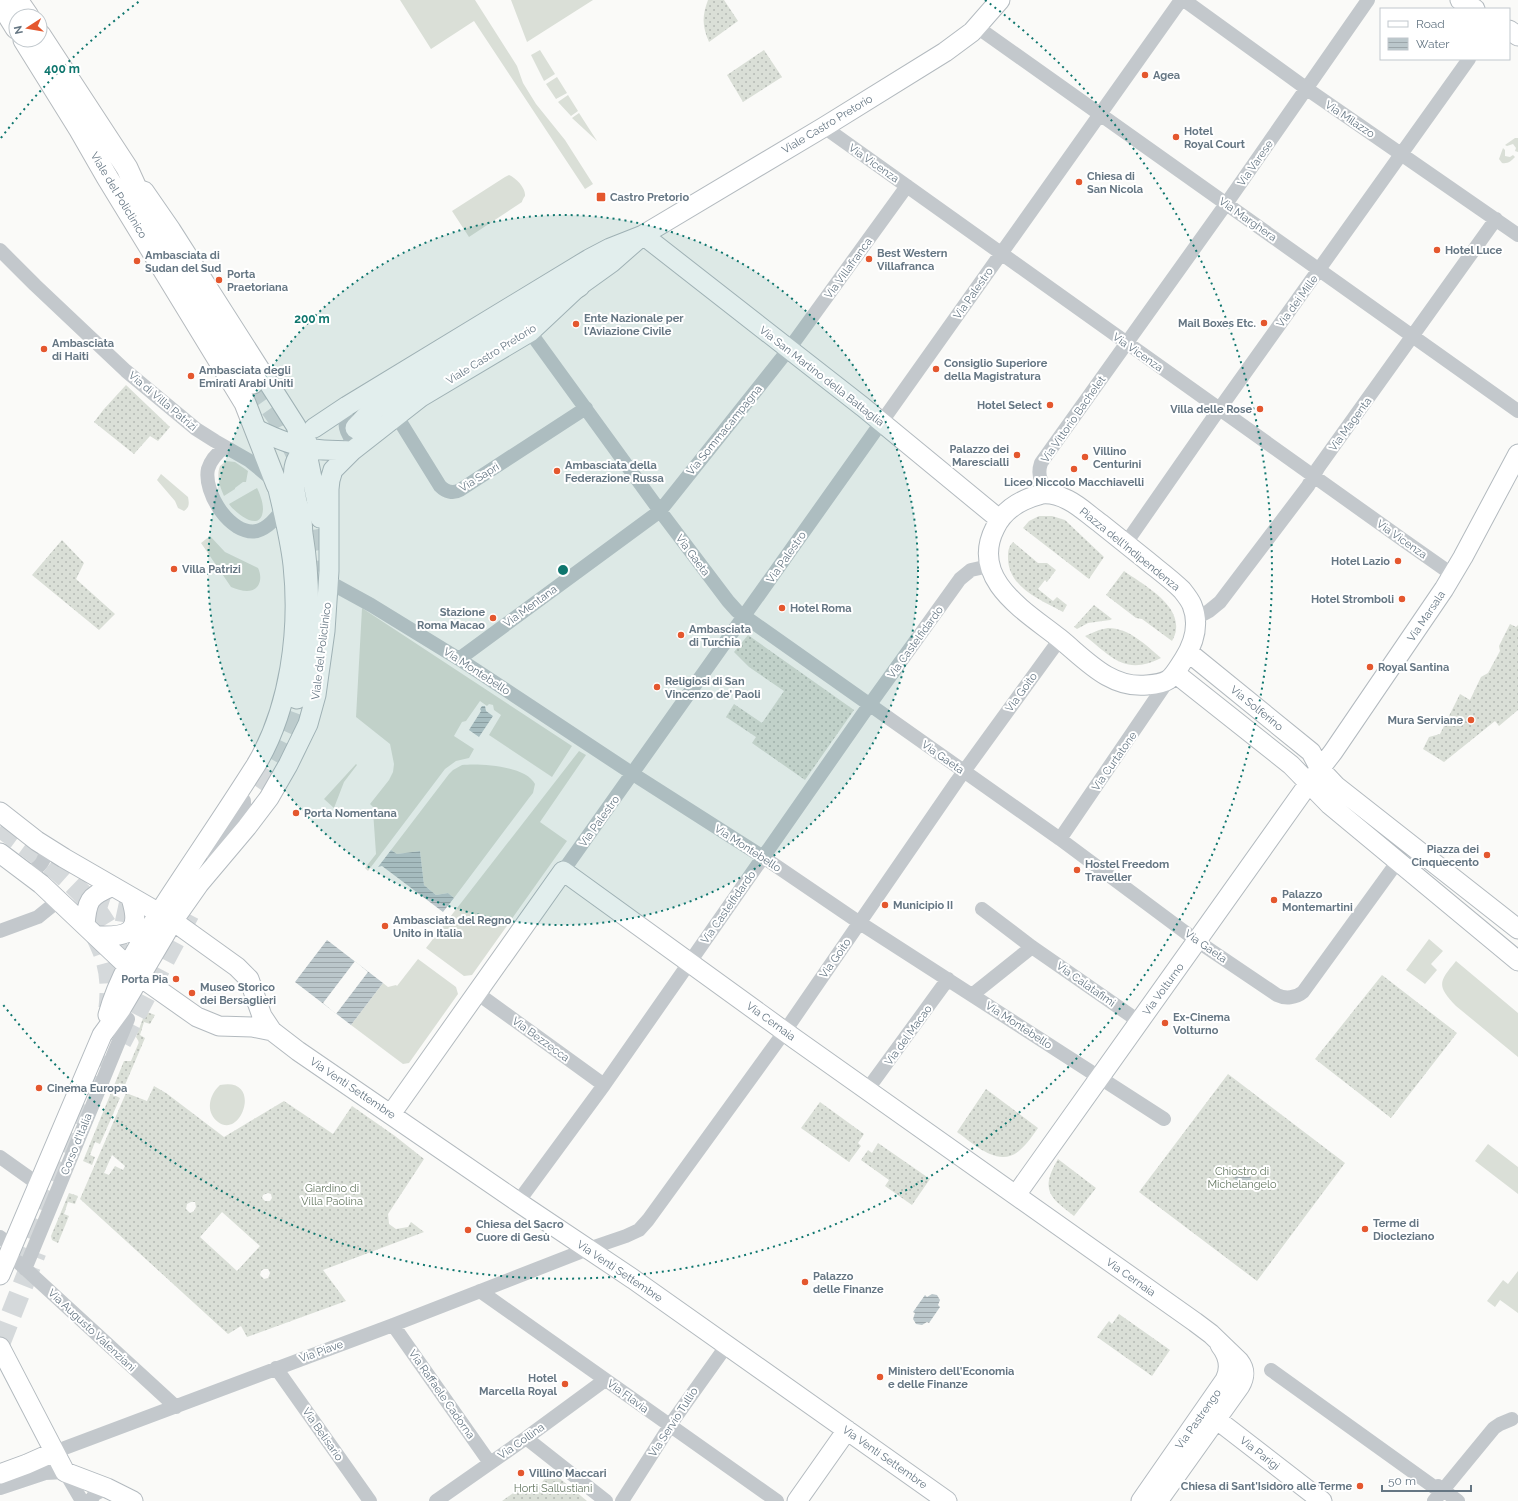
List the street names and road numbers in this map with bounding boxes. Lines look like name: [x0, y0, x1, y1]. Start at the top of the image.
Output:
street label: Viale Castro Pretorio: [780, 92, 875, 157]
street label: Via Milazzo: [1322, 98, 1377, 141]
street label: Via Varese: [1235, 137, 1276, 189]
street label: Via Vicenza: [846, 141, 901, 185]
street label: Viale del Policlinico: [88, 150, 150, 241]
street label: Via Marghera: [1216, 195, 1279, 244]
street label: Via Villafranca: [822, 235, 875, 301]
street label: Via Palestro: [951, 265, 996, 322]
street label: Via dei Mille: [1274, 272, 1321, 330]
street label: Viale Castro Pretorio: [444, 321, 539, 387]
street label: Via San Martino della Battaglia: [757, 324, 887, 429]
street label: Via Vicenza: [1110, 330, 1165, 374]
street label: Via di Villa Patrizi: [126, 369, 200, 434]
street label: Via Vittorio Bachelet: [1039, 373, 1108, 465]
street label: Via Sommacampagna: [684, 383, 765, 478]
street label: Via Magenta: [1326, 395, 1374, 454]
street label: Via Sapri: [457, 460, 502, 495]
street label: Piazza dell'Indipendenza: [1077, 505, 1182, 594]
street label: Via Vicenza: [1374, 517, 1429, 561]
street label: Via Palestro: [764, 529, 809, 586]
street label: Via Gaeta: [673, 532, 712, 579]
street label: Via Mentana: [501, 583, 560, 630]
street label: Via Marsala: [1405, 588, 1448, 644]
street label: Viale del Policlinico: [309, 601, 334, 701]
street label: Via Castelfidardo: [885, 603, 946, 681]
street label: Via Montebello: [441, 645, 513, 698]
street label: Via Goito: [1003, 670, 1040, 715]
street label: Via Solferino: [1228, 683, 1286, 734]
street label: Via Curtatone: [1089, 729, 1140, 793]
street label: Via Gaeta: [919, 738, 966, 777]
street label: Via Palestro: [576, 793, 623, 849]
street label: Via Montebello: [712, 822, 784, 875]
street label: Via Castelfidardo: [698, 868, 759, 946]
street label: Via Gaeta: [1182, 927, 1229, 966]
street label: Via Goito: [817, 936, 854, 981]
street label: Via Calatafimi: [1054, 959, 1118, 1009]
street label: Via Volturno: [1140, 960, 1187, 1018]
street label: Via Cernaia: [744, 999, 798, 1044]
street label: Via Montebello: [983, 999, 1055, 1052]
street label: Via del Macao: [882, 1002, 935, 1068]
street label: Via Bezzecca: [510, 1014, 572, 1065]
street label: Via Venti Settembre: [307, 1055, 398, 1122]
street label: Corso d'Italia: [58, 1111, 95, 1177]
street label: Via Venti Settembre: [574, 1238, 665, 1305]
street label: Via Cernaia: [1103, 1256, 1158, 1299]
street label: Via Augusto Valenziani: [45, 1286, 138, 1374]
street label: Via Piave: [297, 1337, 345, 1365]
street label: Via Raffaele Cadorna: [406, 1347, 477, 1441]
street label: Via Flavia: [604, 1377, 651, 1416]
street label: Via Servio Tullio: [646, 1385, 701, 1459]
street label: Via Pastrengo: [1173, 1386, 1224, 1452]
street label: Via Belisario: [299, 1405, 346, 1464]
street label: Via Collina: [496, 1421, 547, 1462]
street label: Via Venti Settembre: [840, 1423, 930, 1492]
street label: Via Parigi: [1237, 1434, 1282, 1473]

